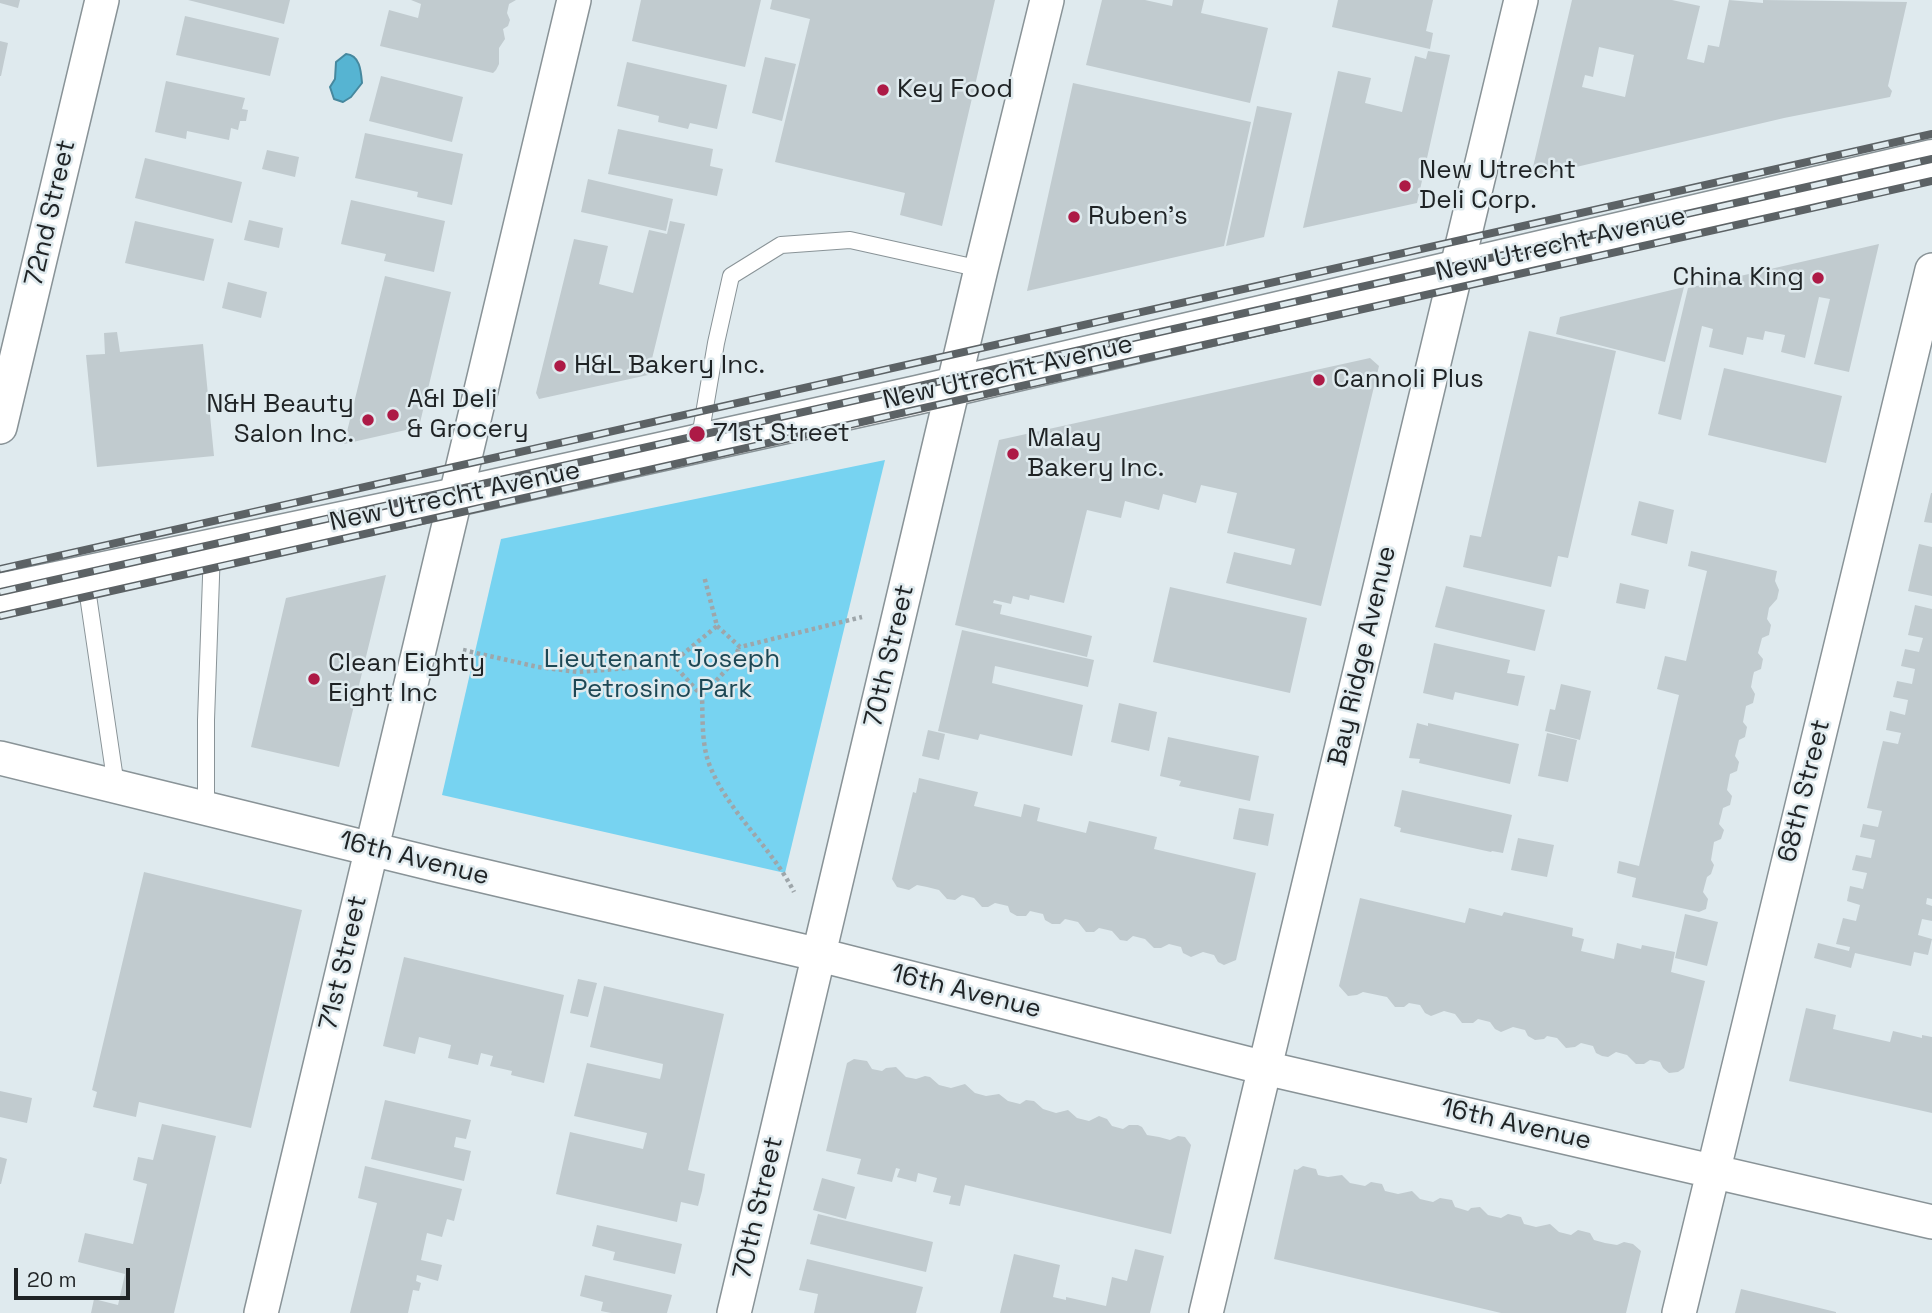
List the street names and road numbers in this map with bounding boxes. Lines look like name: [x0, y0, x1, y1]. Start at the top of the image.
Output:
street label: 72nd Street: [19, 137, 83, 289]
street label: New Utrecht Avenue: [1433, 201, 1689, 289]
street label: New Utrecht Avenue: [880, 329, 1136, 417]
street label: New Utrecht Avenue: [327, 455, 583, 539]
street label: Bay Ridge Avenue: [1323, 543, 1403, 769]
street label: 70th Street: [858, 582, 922, 730]
street label: 68th Street: [1772, 716, 1838, 866]
street label: 16th Avenue: [336, 825, 492, 893]
street label: 71st Street: [313, 893, 375, 1033]
street label: 16th Avenue: [888, 958, 1044, 1026]
street label: 16th Avenue: [1438, 1093, 1594, 1157]
street label: 70th Street: [727, 1134, 791, 1282]

